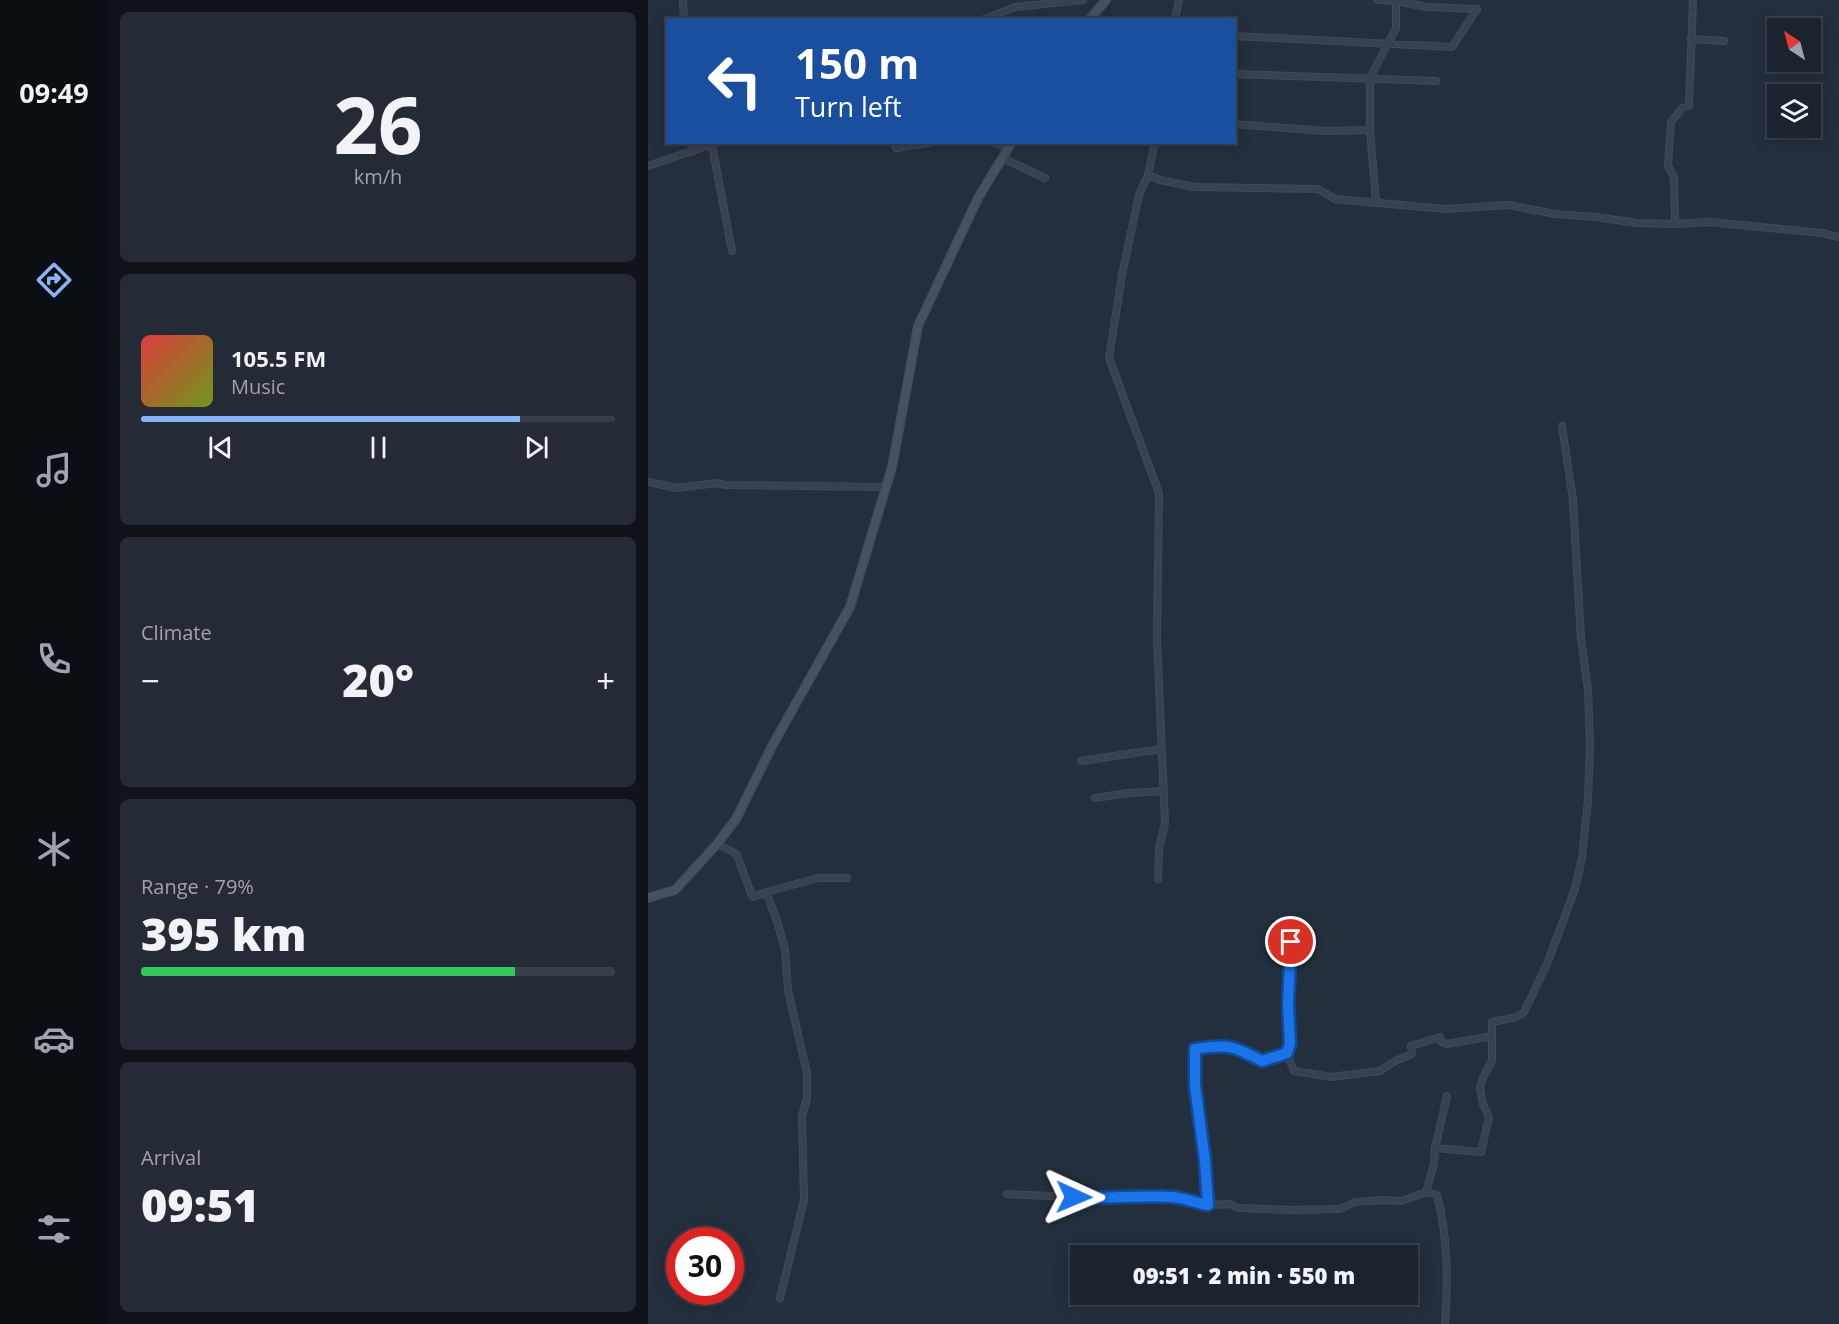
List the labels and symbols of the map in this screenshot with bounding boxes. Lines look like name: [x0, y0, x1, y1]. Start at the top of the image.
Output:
north arrow: [1767, 18, 1821, 72]
pin: [1265, 916, 1316, 967]
position arrow: [1042, 1165, 1106, 1229]
speed limit sign: 30: [666, 1227, 744, 1305]

